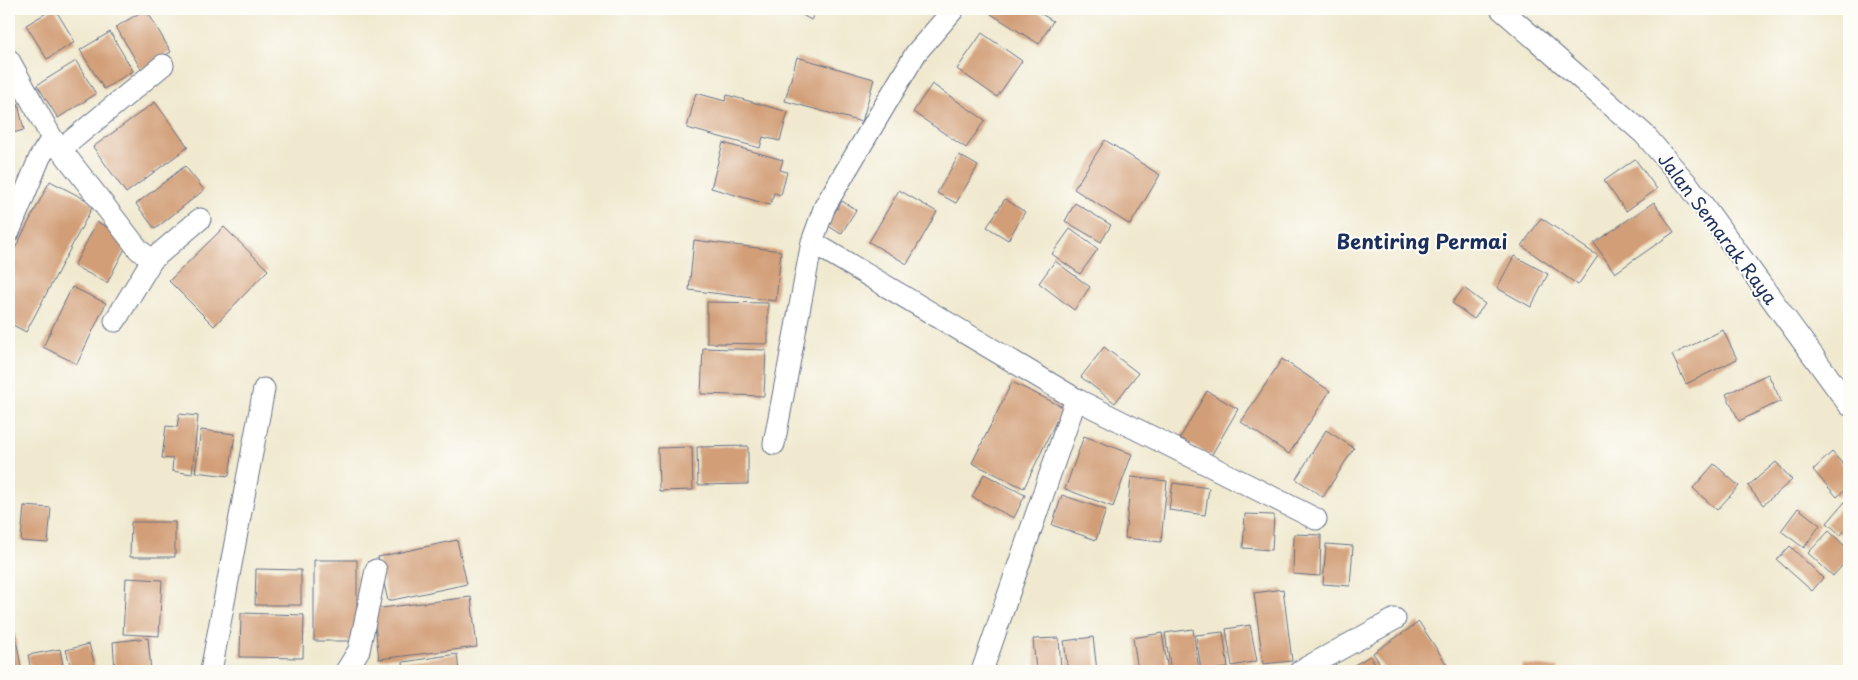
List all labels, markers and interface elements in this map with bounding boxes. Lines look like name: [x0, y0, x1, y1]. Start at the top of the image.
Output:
street label: Jalan Semarak Raya: [1652, 147, 1785, 310]
district label: Bentiring Permai: [1337, 226, 1507, 256]

